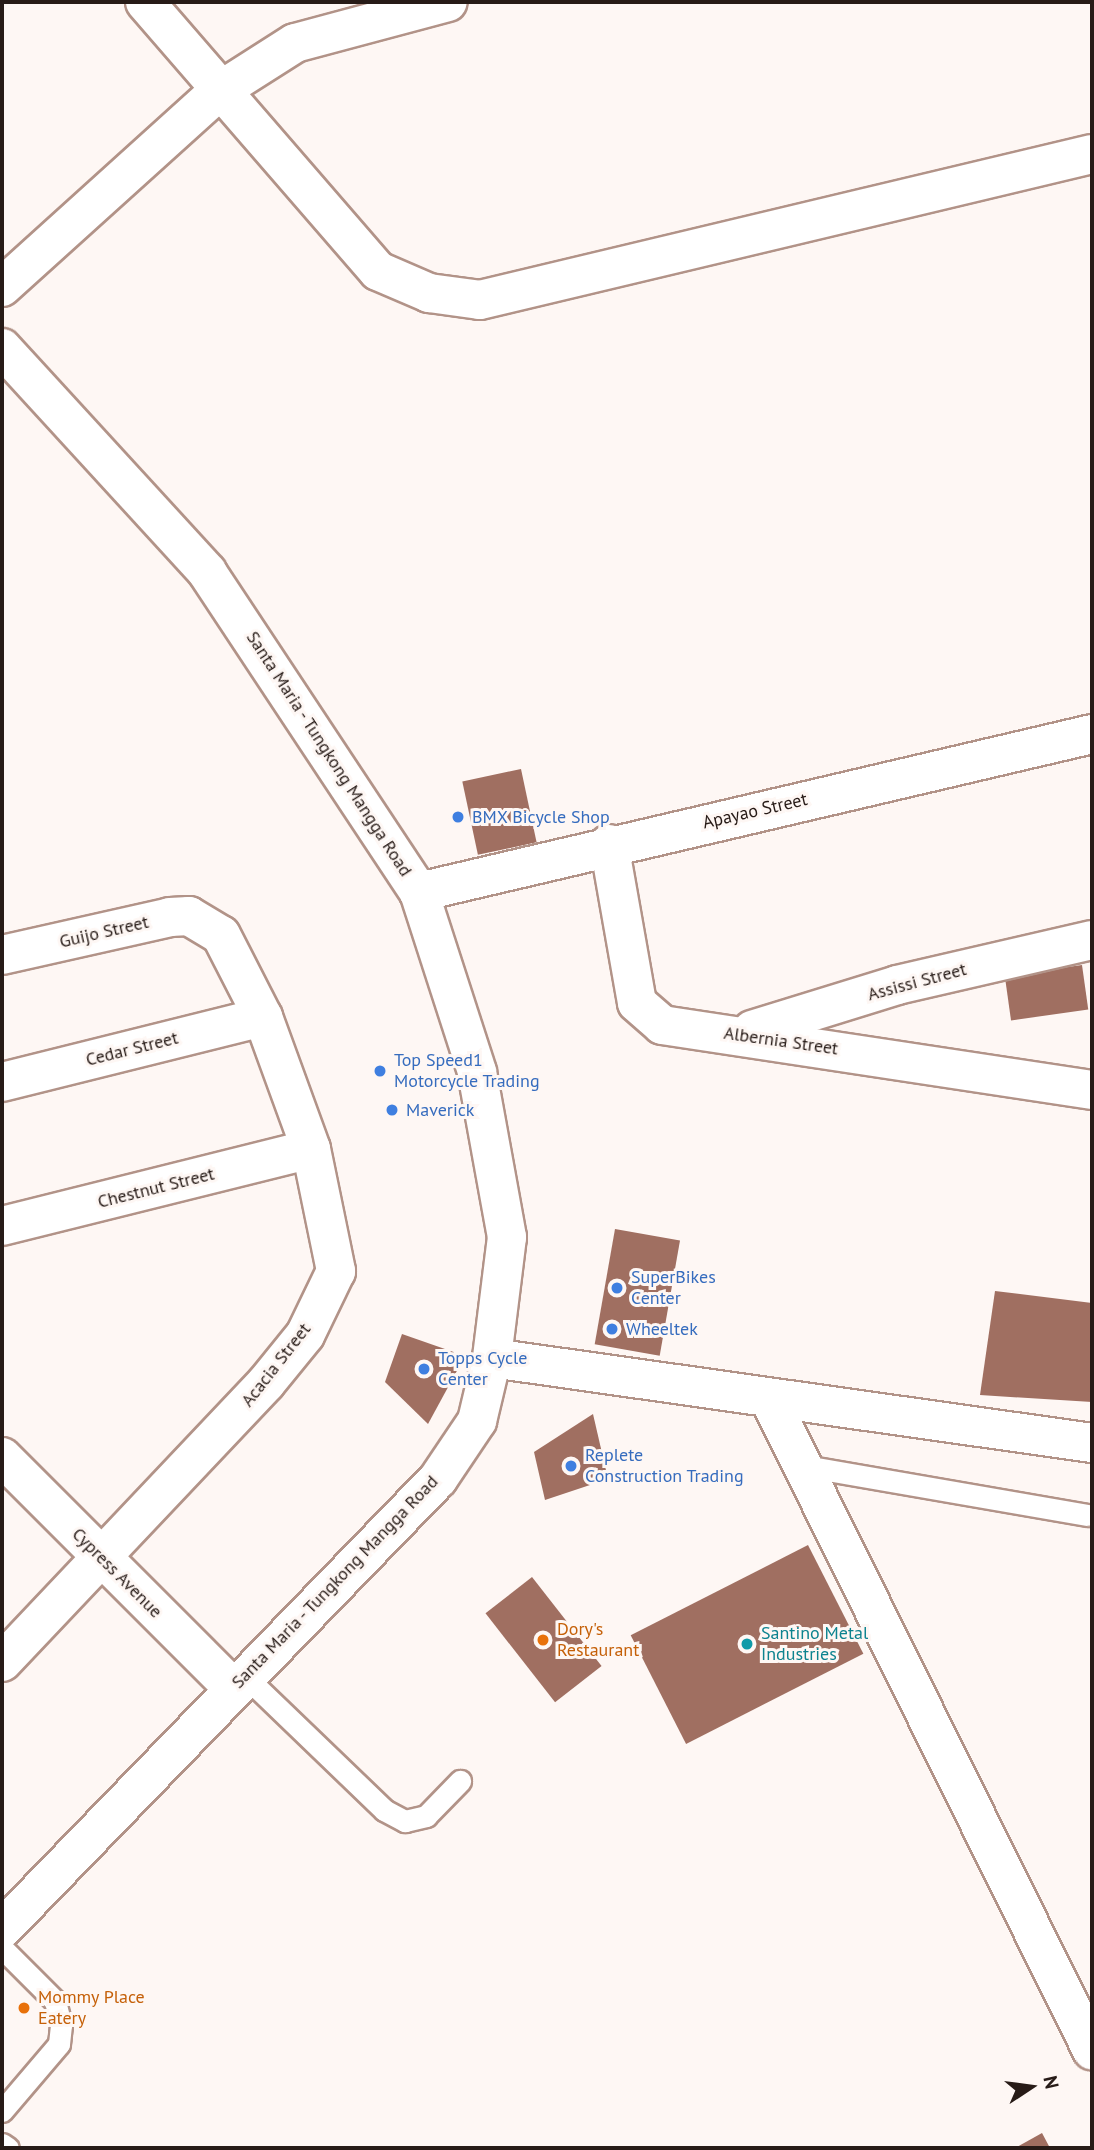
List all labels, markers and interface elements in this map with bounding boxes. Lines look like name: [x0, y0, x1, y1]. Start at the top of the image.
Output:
street label: Santa Maria - Tungkong Mangga Road: [241, 626, 417, 882]
street label: Apayao Street: [700, 788, 810, 834]
place label: BMX Bicycle Shop: [472, 806, 610, 828]
marker: BMX Bicycle Shop: [450, 809, 466, 825]
street label: Guijo Street: [57, 911, 151, 953]
street label: Assissi Street: [865, 958, 969, 1006]
street label: Albernia Street: [722, 1022, 840, 1060]
street label: Cedar Street: [84, 1027, 180, 1071]
place label: Top Speed1 Motorcycle Trading: [394, 1050, 540, 1092]
marker: Top Speed1 Motorcycle Trading: [372, 1063, 388, 1079]
place label: Maverick: [406, 1099, 474, 1121]
marker: Maverick: [384, 1102, 400, 1118]
street label: Chestnut Street: [95, 1163, 217, 1213]
place label: SuperBikes Center: [631, 1267, 716, 1310]
marker: SuperBikes Center: [609, 1280, 625, 1296]
place label: Wheeltek: [626, 1318, 698, 1340]
street label: Acacia Street: [237, 1319, 315, 1411]
marker: Wheeltek: [604, 1321, 620, 1337]
place label: Topps Cycle Center: [438, 1348, 527, 1390]
marker: Topps Cycle Center: [416, 1361, 432, 1377]
place label: Replete Construction Trading: [585, 1445, 744, 1488]
marker: Replete Construction Trading: [563, 1458, 579, 1474]
street label: Santa Maria - Tungkong Mangga Road: [226, 1470, 444, 1694]
street label: Cypress Avenue: [67, 1523, 167, 1623]
place label: Dory's Restaurant: [557, 1619, 639, 1662]
place label: Santino Metal Industries: [761, 1623, 868, 1666]
marker: Dory's Restaurant: [535, 1632, 551, 1648]
marker: Santino Metal Industries: [739, 1636, 755, 1652]
place label: Mommy Place Eatery: [38, 1987, 145, 2030]
marker: Mommy Place Eatery: [16, 2000, 32, 2016]
north arrow: [996, 2052, 1066, 2122]
text: N: [1038, 2073, 1065, 2091]

